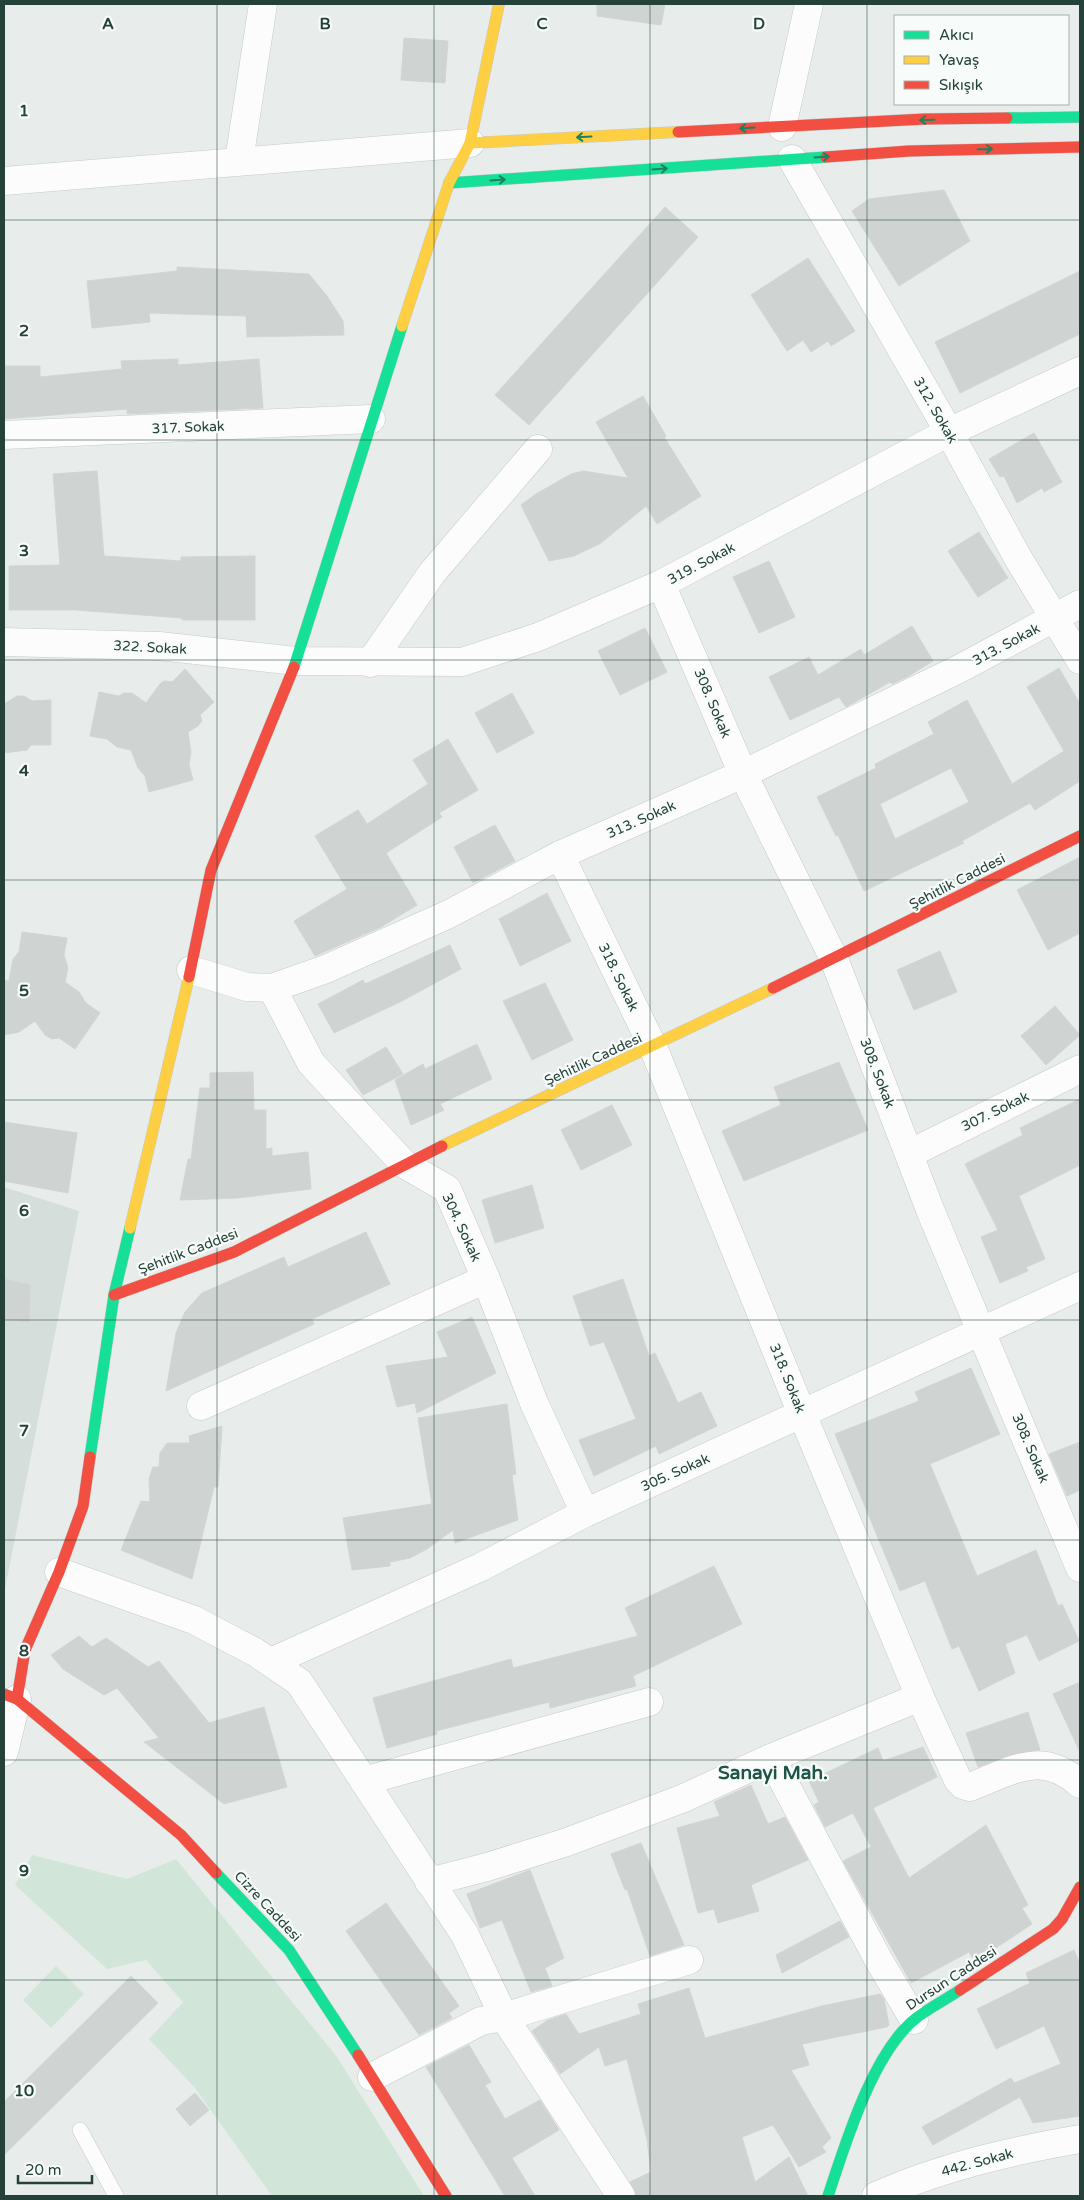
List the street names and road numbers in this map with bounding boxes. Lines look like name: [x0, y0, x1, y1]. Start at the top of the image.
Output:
street label: 312. Sokak: [910, 374, 962, 447]
street label: 317. Sokak: [151, 418, 225, 437]
street label: 319. Sokak: [665, 538, 738, 588]
street label: 313. Sokak: [970, 619, 1043, 669]
street label: 322. Sokak: [113, 637, 188, 658]
street label: 308. Sokak: [690, 666, 735, 741]
street label: 313. Sokak: [604, 797, 679, 842]
street label: Şehitlik Caddesi: [906, 850, 1008, 913]
street label: 318. Sokak: [595, 940, 643, 1014]
street label: Şehitlik Caddesi: [542, 1029, 645, 1089]
street label: 308. Sokak: [856, 1036, 899, 1111]
street label: 307. Sokak: [959, 1088, 1032, 1135]
street label: 304. Sokak: [438, 1190, 485, 1265]
street label: Şehitlik Caddesi: [136, 1225, 240, 1278]
street label: 318. Sokak: [766, 1341, 809, 1416]
street label: 308. Sokak: [1008, 1411, 1053, 1486]
street label: 305. Sokak: [638, 1450, 713, 1495]
street label: Cizre Caddesi: [231, 1868, 305, 1945]
street label: Dursun Caddesi: [903, 1943, 1000, 2014]
street label: 442. Sokak: [939, 2145, 1015, 2180]

